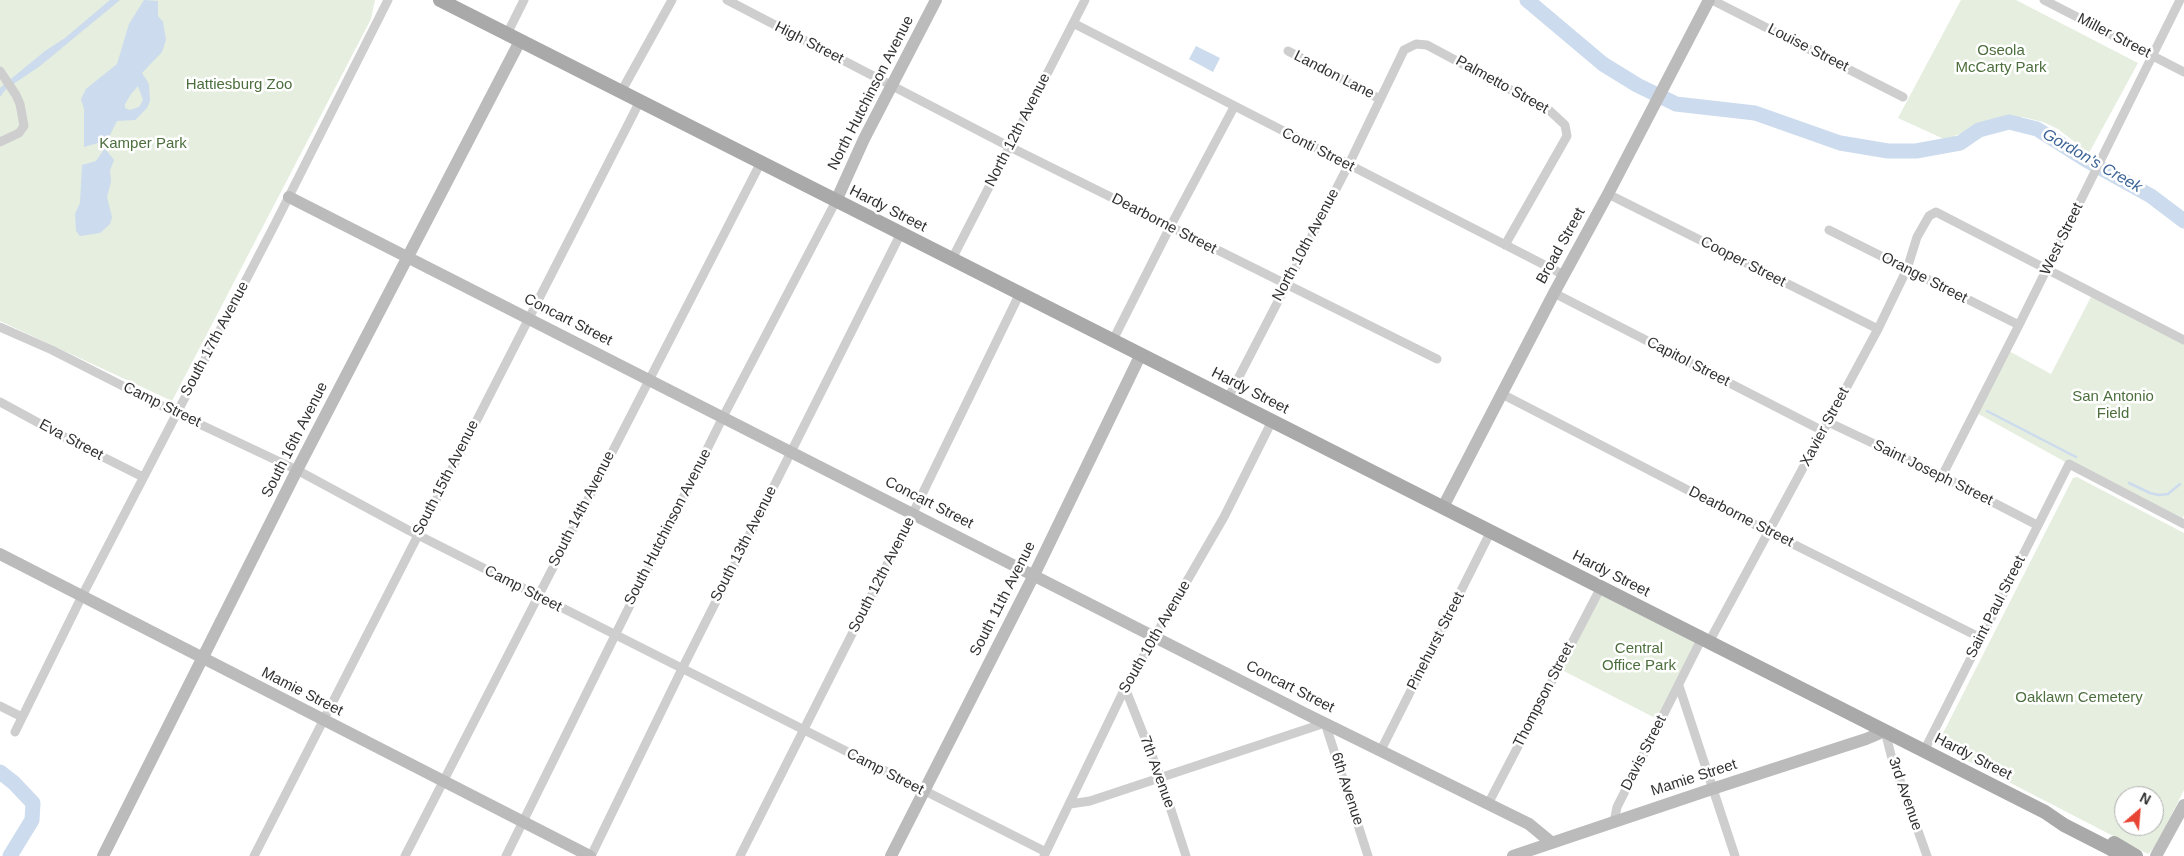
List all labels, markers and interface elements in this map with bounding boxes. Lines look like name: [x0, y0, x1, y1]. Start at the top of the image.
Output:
street label: Miller Street: [2074, 10, 2154, 62]
street label: North Hutchinson Avenue: [824, 13, 918, 173]
street label: High Street: [771, 18, 847, 68]
street label: Louise Street: [1765, 20, 1851, 76]
park label: Oseola McCarty Park: [1956, 42, 2046, 77]
street label: Landon Lane: [1291, 47, 1377, 103]
street label: Palmetto Street: [1452, 52, 1552, 118]
street label: North 12th Avenue: [982, 70, 1054, 190]
park label: Hattiesburg Zoo: [186, 76, 292, 94]
street label: Conti Street: [1279, 124, 1357, 176]
water label: Gordon's Creek: [2039, 125, 2145, 197]
park label: Kamper Park: [99, 135, 187, 153]
street label: Hardy Street: [846, 182, 930, 236]
street label: North 10th Avenue: [1269, 186, 1343, 304]
street label: Dearborne Street: [1109, 190, 1219, 258]
street label: West Street: [2037, 200, 2087, 278]
street label: Broad Street: [1533, 205, 1589, 287]
street label: Cooper Street: [1697, 233, 1789, 291]
street label: Orange Street: [1878, 249, 1970, 307]
street label: South 17th Avenue: [177, 279, 253, 399]
street label: Concart Street: [521, 290, 615, 350]
street label: Capitol Street: [1643, 333, 1733, 391]
street label: Hardy Street: [1208, 364, 1292, 418]
street label: Camp Street: [120, 378, 204, 432]
street label: South 16th Avenue: [258, 379, 332, 501]
street label: Xavier Street: [1797, 384, 1853, 470]
park label: San Antonio Field: [2072, 388, 2154, 423]
street label: Eva Street: [36, 416, 106, 464]
street label: South 15th Avenue: [409, 417, 483, 539]
street label: Saint Joseph Street: [1870, 436, 1996, 510]
street label: South Hutchinson Avenue: [621, 446, 715, 608]
street label: South 14th Avenue: [545, 448, 619, 570]
street label: Concart Street: [882, 473, 976, 533]
street label: South 13th Avenue: [707, 483, 781, 605]
street label: Dearborne Street: [1686, 483, 1796, 551]
street label: South 12th Avenue: [845, 514, 919, 636]
street label: South 11th Avenue: [966, 539, 1040, 659]
street label: Hardy Street: [1569, 547, 1653, 601]
street label: Saint Paul Street: [1962, 553, 2030, 661]
street label: Camp Street: [481, 562, 565, 616]
street label: South 10th Avenue: [1115, 577, 1195, 697]
street label: Pinehurst Street: [1404, 589, 1468, 693]
street label: Thompson Street: [1510, 640, 1578, 750]
park label: Central Office Park: [1602, 640, 1676, 675]
street label: Concart Street: [1243, 657, 1337, 717]
street label: Mamie Street: [258, 664, 346, 720]
park label: Oaklawn Cemetery: [2015, 689, 2143, 707]
street label: Davis Street: [1617, 713, 1671, 793]
street label: Hardy Street: [1931, 730, 2015, 784]
street label: 7th Avenue: [1136, 733, 1178, 811]
street label: Camp Street: [843, 745, 927, 799]
street label: 6th Avenue: [1327, 750, 1367, 828]
street label: 3rd Avenue: [1884, 755, 1926, 833]
street label: Mamie Street: [1649, 756, 1739, 800]
north arrow: [2114, 786, 2164, 836]
text: N: [2137, 789, 2153, 808]

